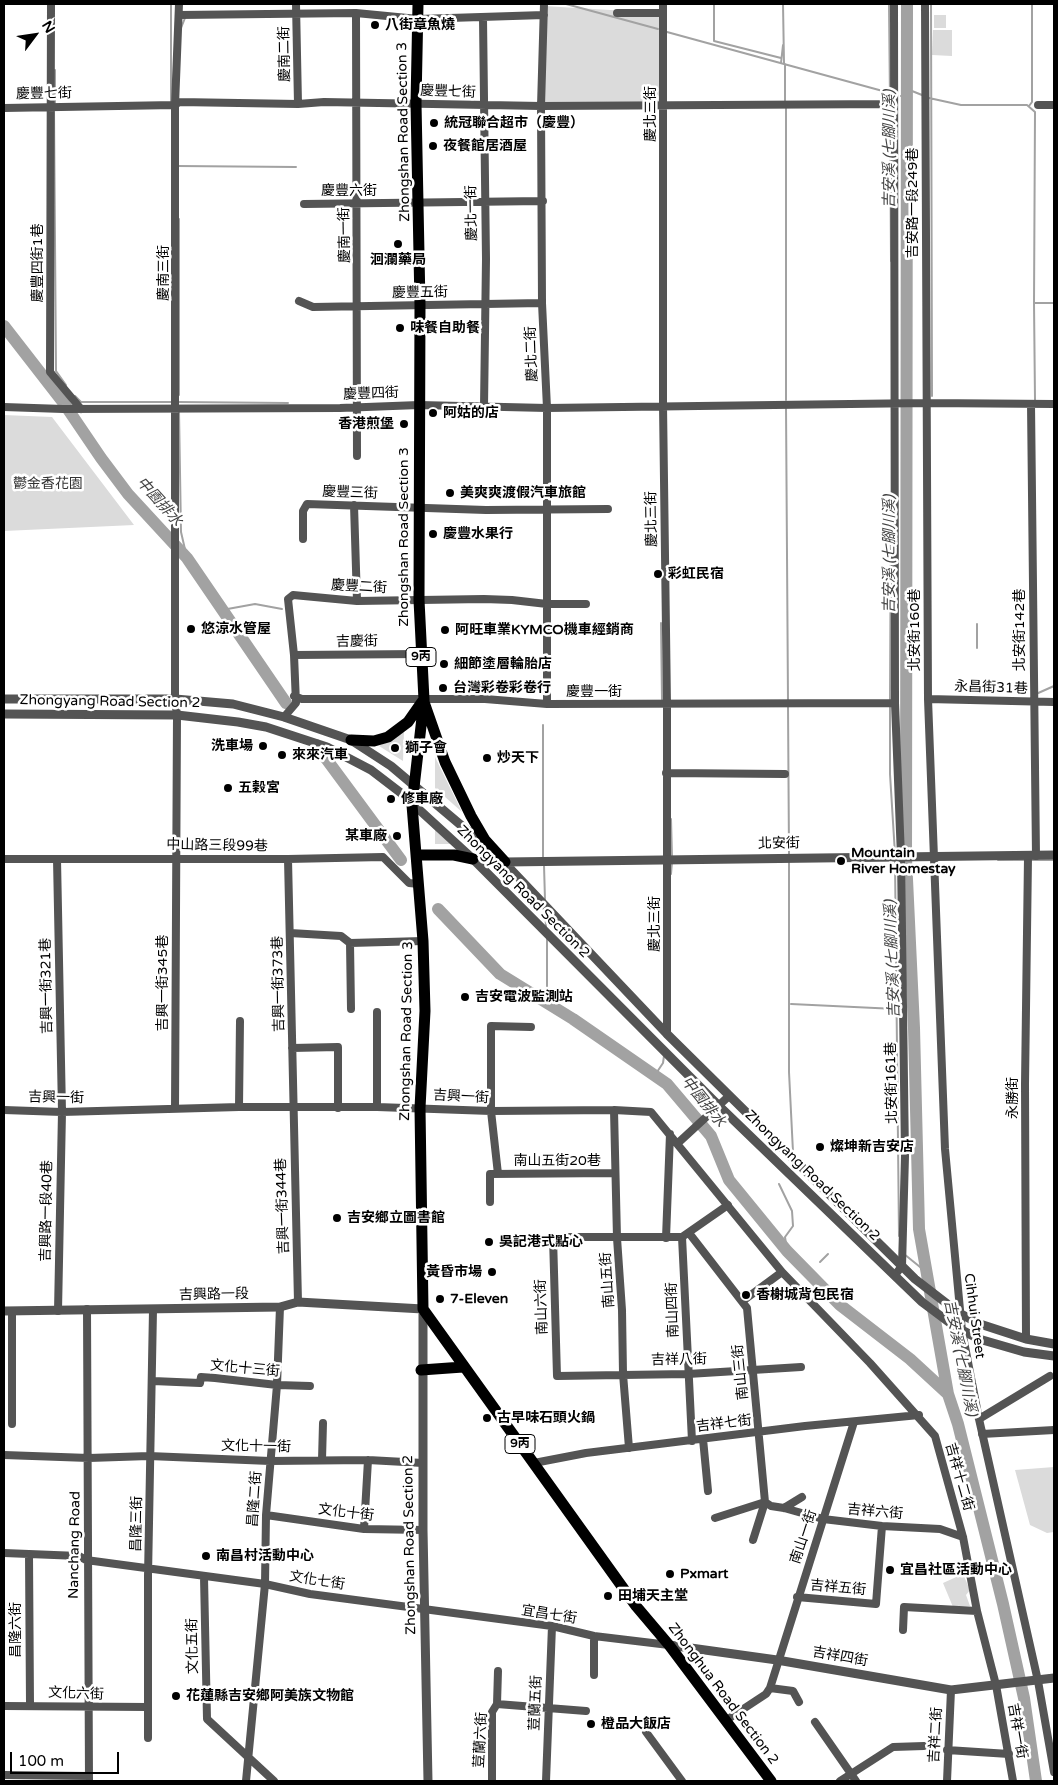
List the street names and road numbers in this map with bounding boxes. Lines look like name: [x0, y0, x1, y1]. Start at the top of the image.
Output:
street label: 慶南二街: [276, 26, 294, 82]
street label: Zhongshan Road Section 3: [394, 42, 414, 222]
street label: 慶豐七街: [420, 83, 476, 101]
street label: 慶豐七街: [16, 85, 72, 103]
street label: 慶北三街: [643, 86, 659, 142]
street label: 吉安路一段249巷: [905, 148, 921, 258]
street label: 慶豐六街: [321, 183, 377, 199]
street label: 慶北一街: [463, 185, 481, 241]
street label: 慶南一街: [336, 207, 354, 263]
street label: 慶豐四街1巷: [30, 224, 46, 302]
street label: 慶南三街: [156, 245, 172, 301]
street label: 慶豐五街: [392, 284, 448, 302]
street label: 慶北二街: [523, 326, 541, 382]
street label: 慶豐四街: [343, 385, 399, 403]
street label: Zhongshan Road Section 3: [396, 447, 412, 627]
street label: 慶豐三街: [322, 484, 378, 502]
street label: 慶北三街: [643, 491, 661, 547]
street label: 慶豐二街: [331, 577, 387, 597]
street label: 北安街160巷: [907, 589, 923, 671]
street label: 北安街142巷: [1012, 589, 1028, 671]
street label: 吉慶街: [336, 633, 378, 651]
road number: 9丙: [406, 648, 436, 666]
street label: 永昌街31巷: [954, 678, 1028, 698]
street label: 慶豐一街: [566, 684, 622, 700]
street label: Zhongyang Road Section 2: [19, 692, 201, 712]
street label: Zhongyang Road Section 2: [453, 822, 593, 962]
street label: 北安街: [758, 835, 800, 853]
street label: 中山路三段99巷: [166, 837, 268, 855]
street label: 慶北三街: [647, 896, 663, 952]
street label: 吉興一街345巷: [155, 935, 171, 1031]
street label: 吉興一街373巷: [270, 936, 288, 1032]
street label: 吉興一街321巷: [38, 938, 56, 1034]
street label: Zhongshan Road Section 3: [397, 941, 417, 1121]
street label: 北安街161巷: [883, 1042, 901, 1124]
street label: 永勝街: [1005, 1077, 1021, 1119]
street label: 吉興一街: [433, 1087, 489, 1107]
street label: 吉興一街: [28, 1089, 84, 1107]
street label: Zhongyang Road Section 2: [741, 1107, 883, 1245]
street label: 南山五街20巷: [513, 1153, 601, 1169]
street label: 吉興一街344巷: [273, 1158, 293, 1254]
street label: 吉興路一段40巷: [38, 1160, 56, 1262]
street label: 南山五街: [598, 1251, 618, 1309]
street label: Cihhui Street: [960, 1272, 988, 1360]
street label: 南山六街: [533, 1279, 551, 1335]
street label: 南山四街: [664, 1282, 682, 1338]
street label: 吉興路一段: [179, 1286, 249, 1304]
street label: 南山三街: [730, 1343, 752, 1401]
street label: 吉祥八街: [651, 1351, 707, 1369]
street label: 文化十三街: [209, 1358, 281, 1380]
street label: 吉祥七街: [695, 1412, 753, 1436]
road number: 9丙: [505, 1435, 535, 1454]
street label: 文化十一街: [221, 1438, 291, 1456]
street label: 吉祥十二街: [941, 1441, 977, 1513]
street label: Zhongshan Road Section 2: [400, 1455, 420, 1635]
street label: 昌隆二街: [245, 1470, 265, 1528]
street label: Nanchang Road: [66, 1491, 84, 1599]
street label: 昌隆三街: [128, 1496, 146, 1552]
street label: 文化十街: [317, 1501, 375, 1525]
street label: 吉祥六街: [846, 1501, 904, 1523]
street label: 南山一街: [787, 1508, 821, 1566]
street label: 文化七街: [288, 1568, 346, 1594]
street label: 吉祥五街: [809, 1577, 867, 1599]
street label: 昌隆六街: [8, 1602, 24, 1658]
street label: 宜昌七街: [520, 1602, 578, 1628]
street label: 文化五街: [184, 1618, 202, 1674]
street label: Zhonghua Road Section 2: [664, 1620, 782, 1768]
street label: 吉祥四街: [811, 1644, 869, 1670]
street label: 荳蘭五街: [527, 1675, 545, 1731]
street label: 文化六街: [48, 1685, 104, 1703]
street label: 吉祥一街: [1004, 1702, 1030, 1760]
street label: 吉祥二街: [926, 1707, 946, 1763]
street label: 荳蘭六街: [471, 1712, 491, 1768]

